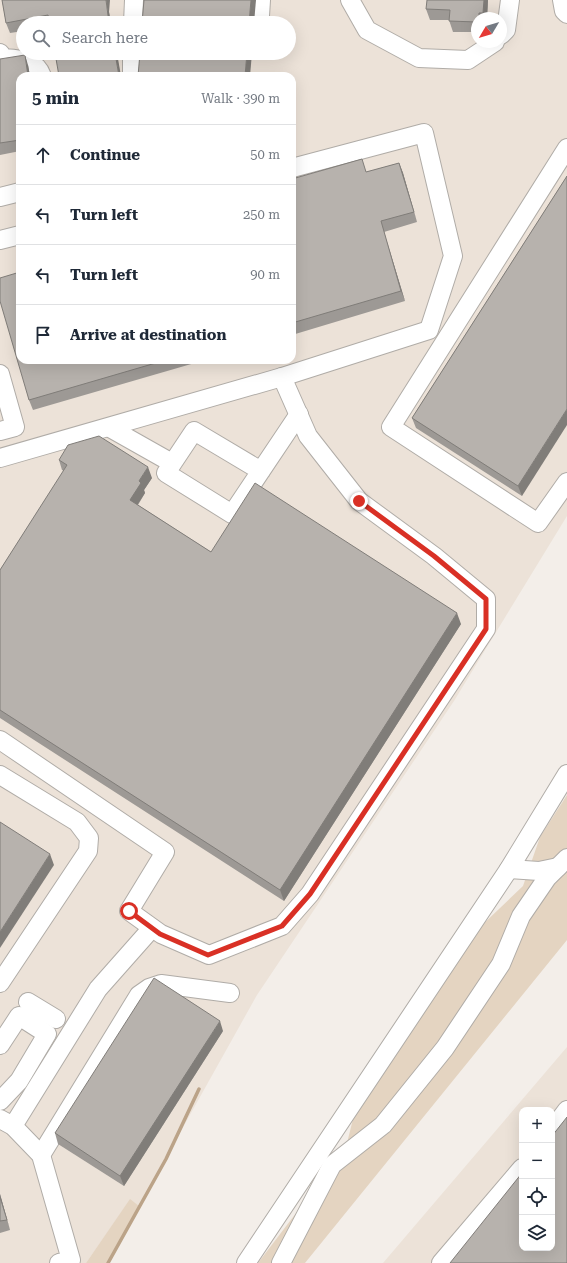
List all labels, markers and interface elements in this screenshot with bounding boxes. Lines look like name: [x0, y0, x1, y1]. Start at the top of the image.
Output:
north arrow: [471, 12, 507, 48]
search box: [16, 16, 296, 60]
icon: search: [30, 27, 52, 49]
text: Search here: [62, 29, 148, 47]
text: 5 min: [32, 88, 79, 108]
text: Walk · 390 m: [201, 91, 280, 106]
icon: ahead: [32, 144, 54, 166]
text: Continue: [70, 146, 140, 164]
text: 50 m: [250, 147, 280, 162]
icon: left: [32, 204, 54, 226]
text: Turn left: [70, 206, 138, 224]
text: 250 m: [243, 207, 280, 222]
icon: left: [32, 264, 54, 286]
text: Turn left: [70, 266, 138, 284]
text: 90 m: [250, 267, 280, 282]
icon: arrive: [32, 324, 54, 346]
text: Arrive at destination: [70, 326, 226, 344]
route end: [350, 492, 368, 510]
route start: [120, 902, 138, 920]
map controls: [519, 1107, 555, 1251]
button: +: [519, 1107, 555, 1143]
button: −: [519, 1143, 555, 1179]
button: locate: [519, 1179, 555, 1215]
button: layers: [519, 1215, 555, 1251]

